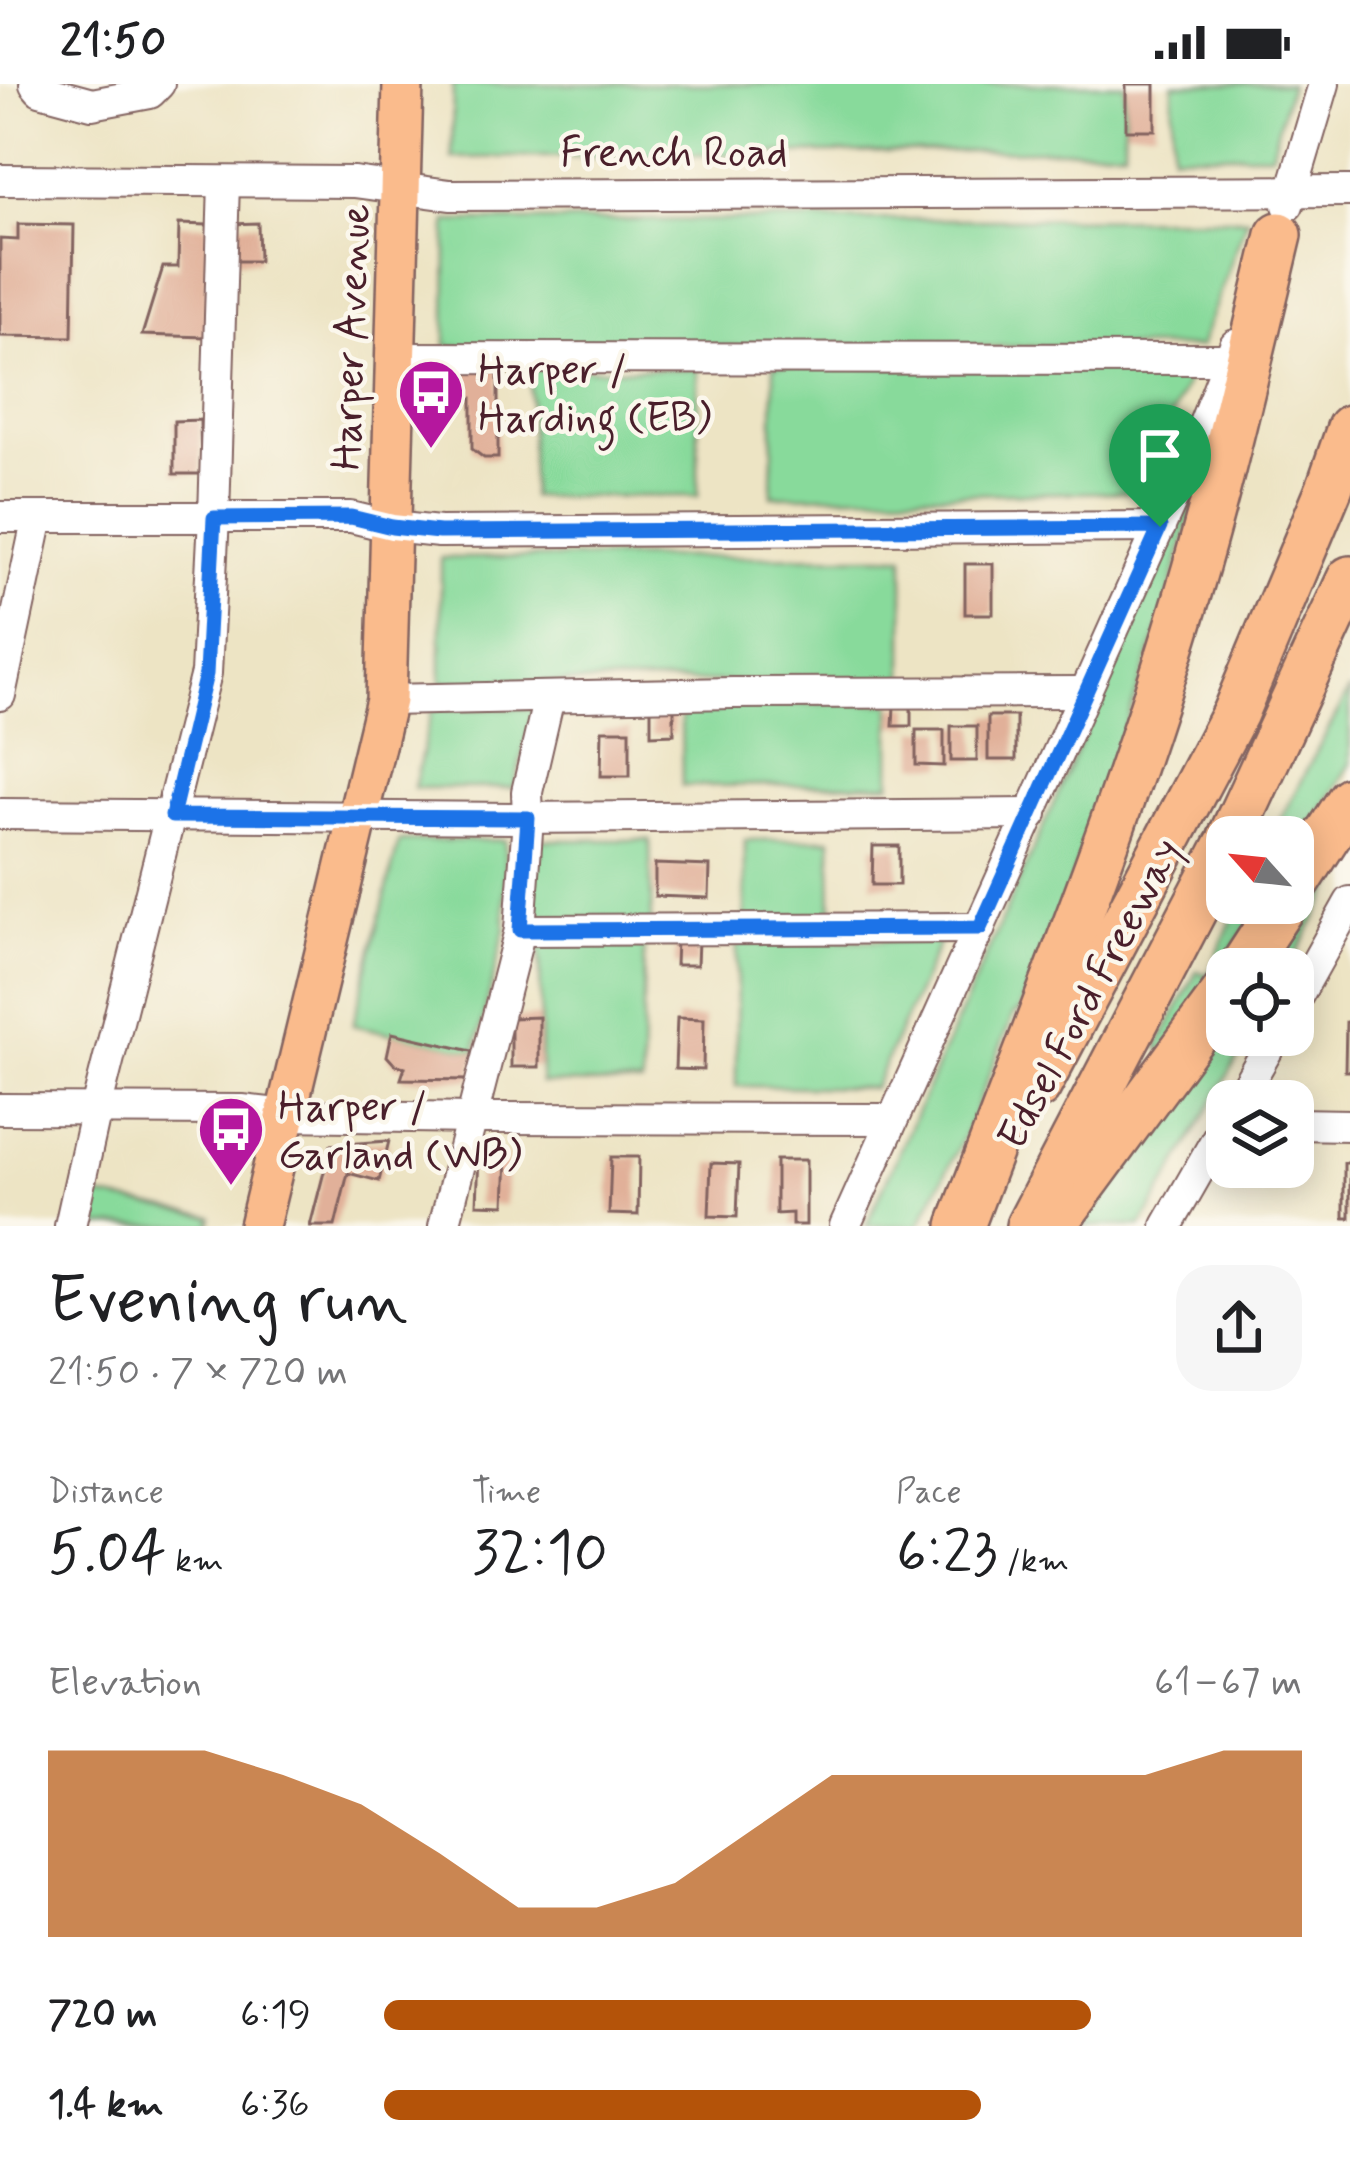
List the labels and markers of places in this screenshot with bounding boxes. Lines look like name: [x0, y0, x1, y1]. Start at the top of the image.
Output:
place label: Harper / Harding (EB): [478, 344, 712, 451]
bus stop icon: Harper / Harding (EB): [396, 357, 466, 451]
pin: [1109, 404, 1211, 527]
place label: Harper / Garland (WB): [278, 1081, 522, 1184]
bus stop icon: Harper / Garland (WB): [196, 1094, 266, 1188]

